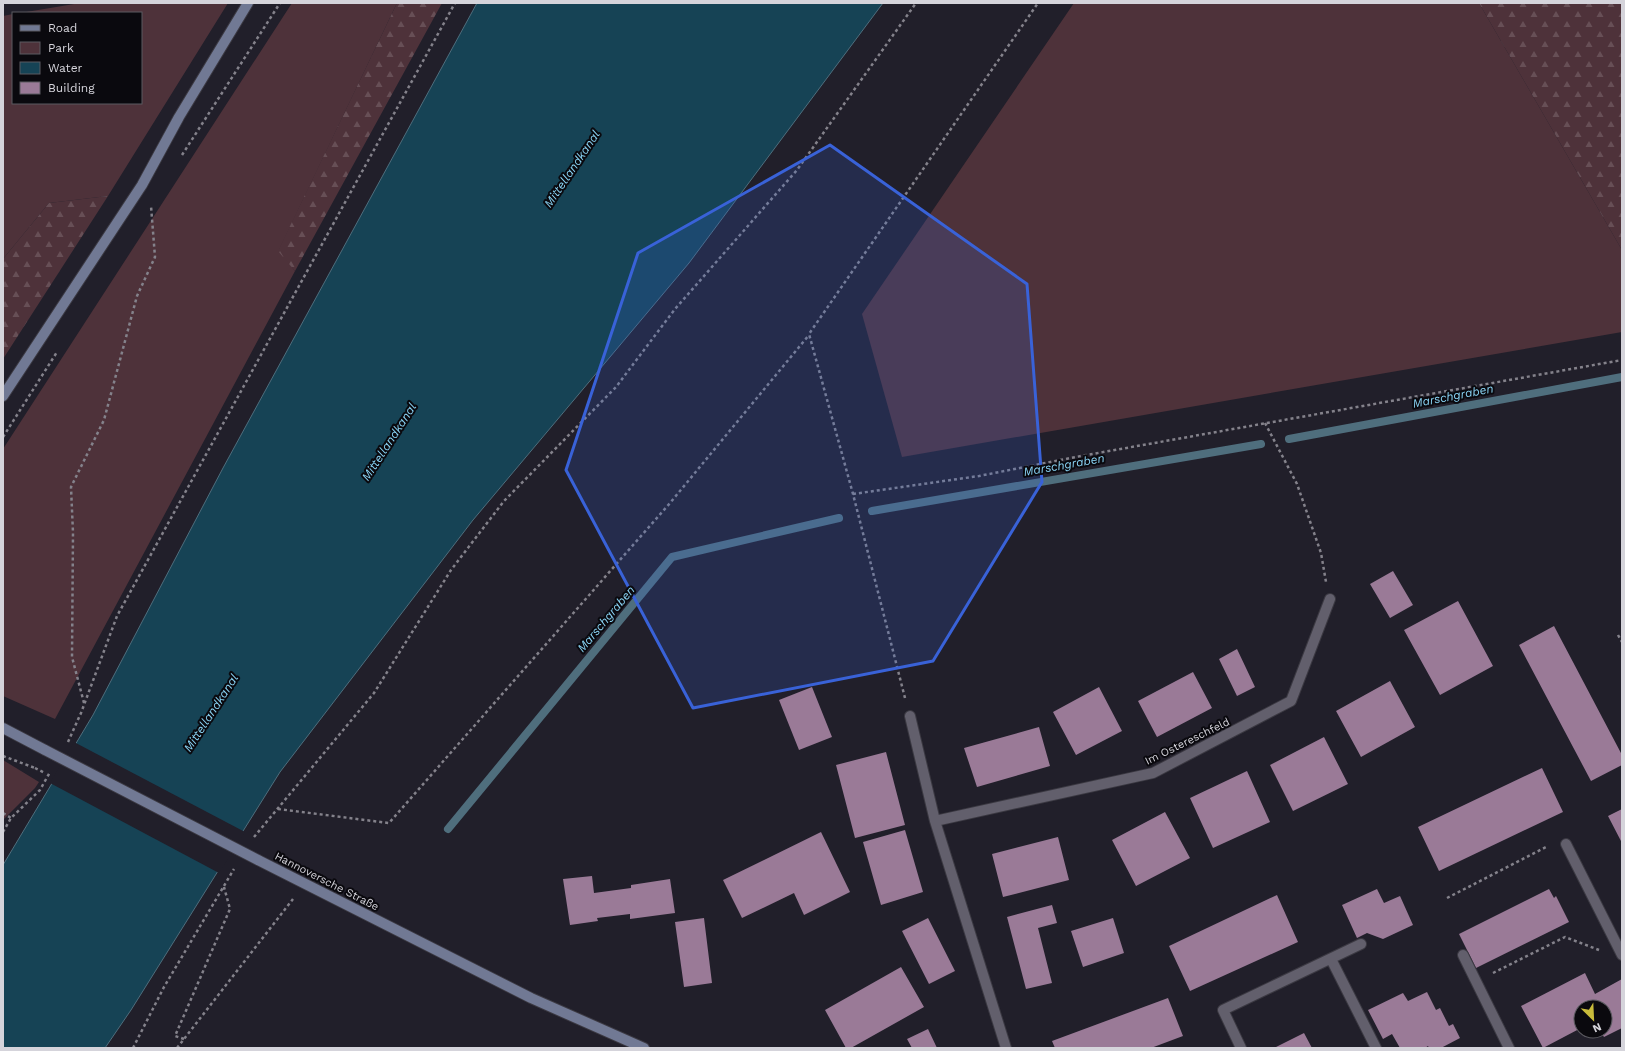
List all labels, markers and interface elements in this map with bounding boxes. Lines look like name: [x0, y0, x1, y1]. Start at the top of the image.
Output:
legend: [12, 12, 142, 104]
text: Road: [48, 21, 77, 35]
text: Park: [48, 41, 74, 55]
text: Water: [48, 61, 83, 75]
text: Building: [48, 81, 95, 95]
water label: Mittellandkanal: [541, 128, 603, 210]
water label: Marschgraben: [1411, 381, 1495, 411]
water label: Mittellandkanal: [359, 400, 419, 483]
water label: Marschgraben: [1022, 451, 1106, 479]
water label: Marschgraben: [574, 583, 638, 655]
water label: Mittellandkanal: [181, 671, 241, 754]
street label: Im Ostereschfeld: [1143, 715, 1232, 768]
street label: Hannoversche Straße: [273, 850, 381, 913]
north arrow: [1573, 999, 1613, 1039]
text: N: [1590, 1020, 1603, 1035]

